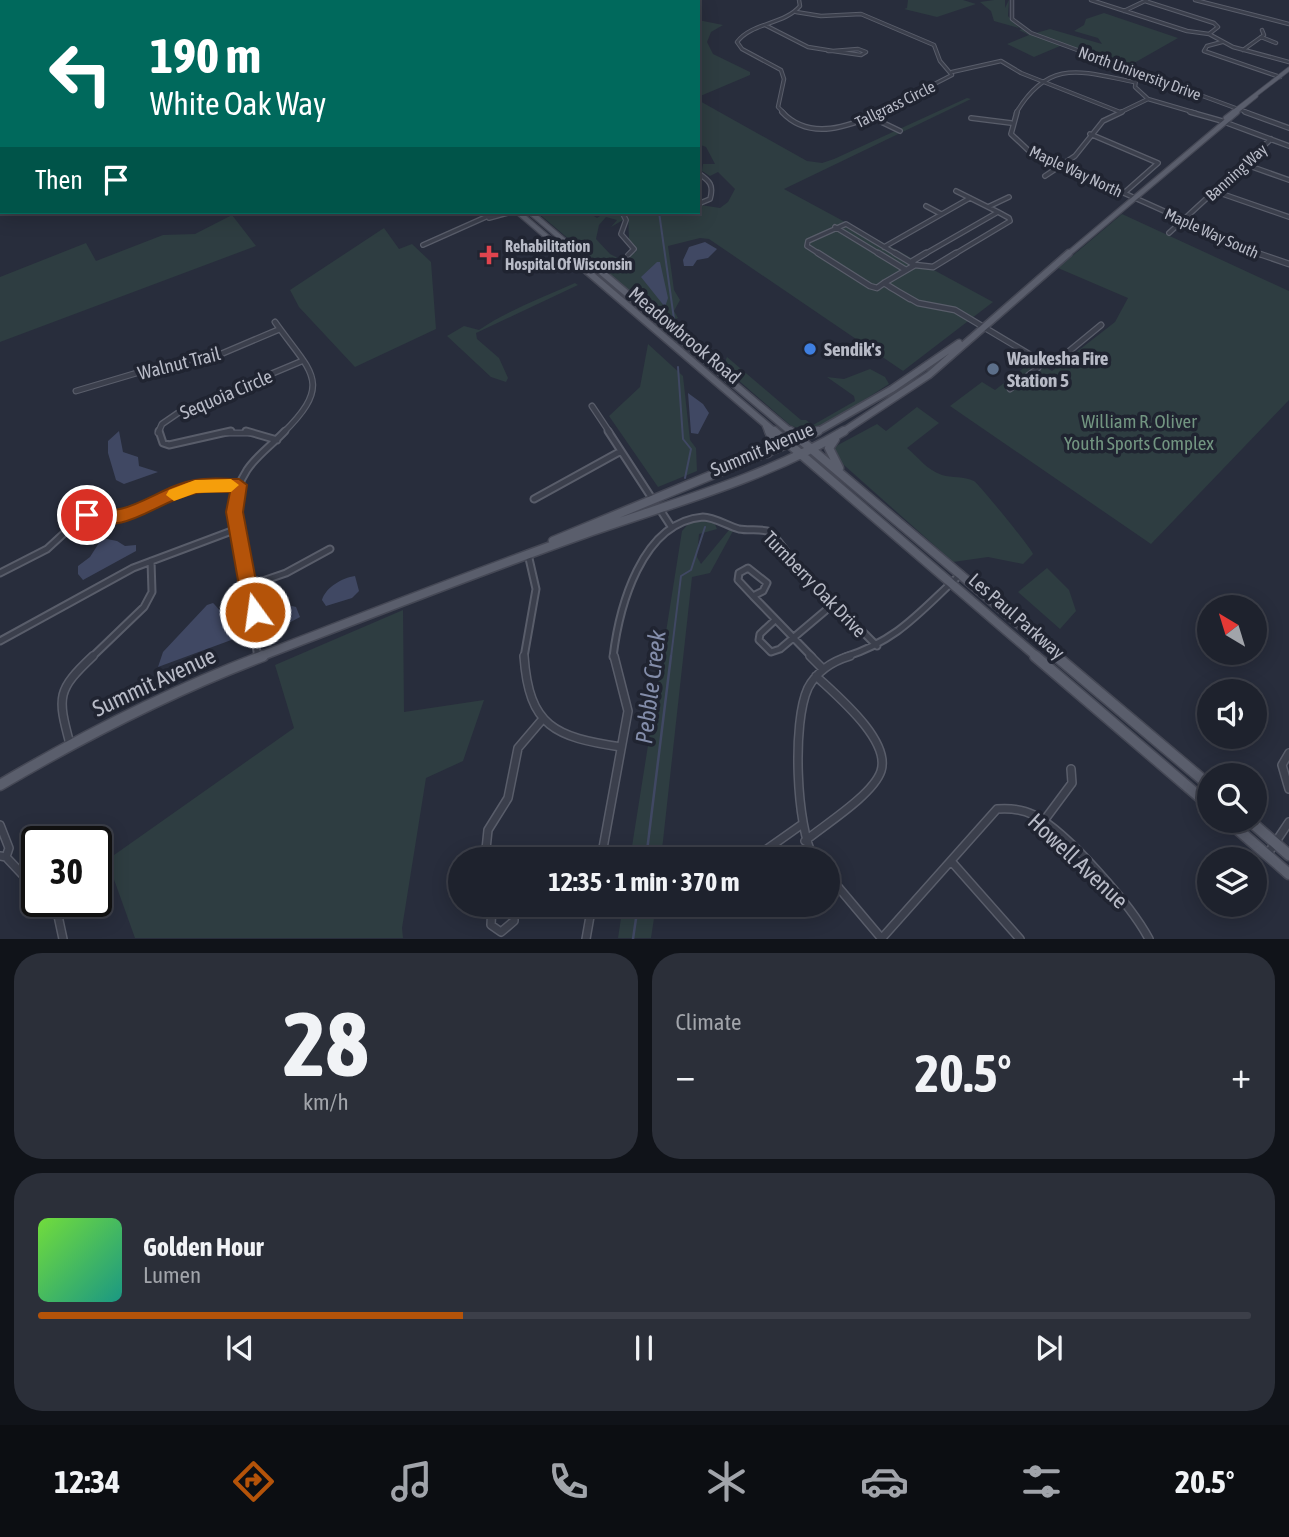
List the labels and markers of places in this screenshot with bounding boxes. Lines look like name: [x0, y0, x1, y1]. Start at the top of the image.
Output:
place label: Rehabilitation Hospital Of Wisconsin: [505, 237, 633, 273]
marker: Rehabilitation Hospital Of Wisconsin: [479, 245, 499, 265]
place label: Sendik's: [824, 338, 882, 360]
marker: Sendik's: [802, 341, 818, 357]
place label: Waukesha Fire Station 5: [1006, 347, 1109, 391]
marker: Waukesha Fire Station 5: [985, 361, 1001, 377]
pin: [57, 485, 117, 545]

